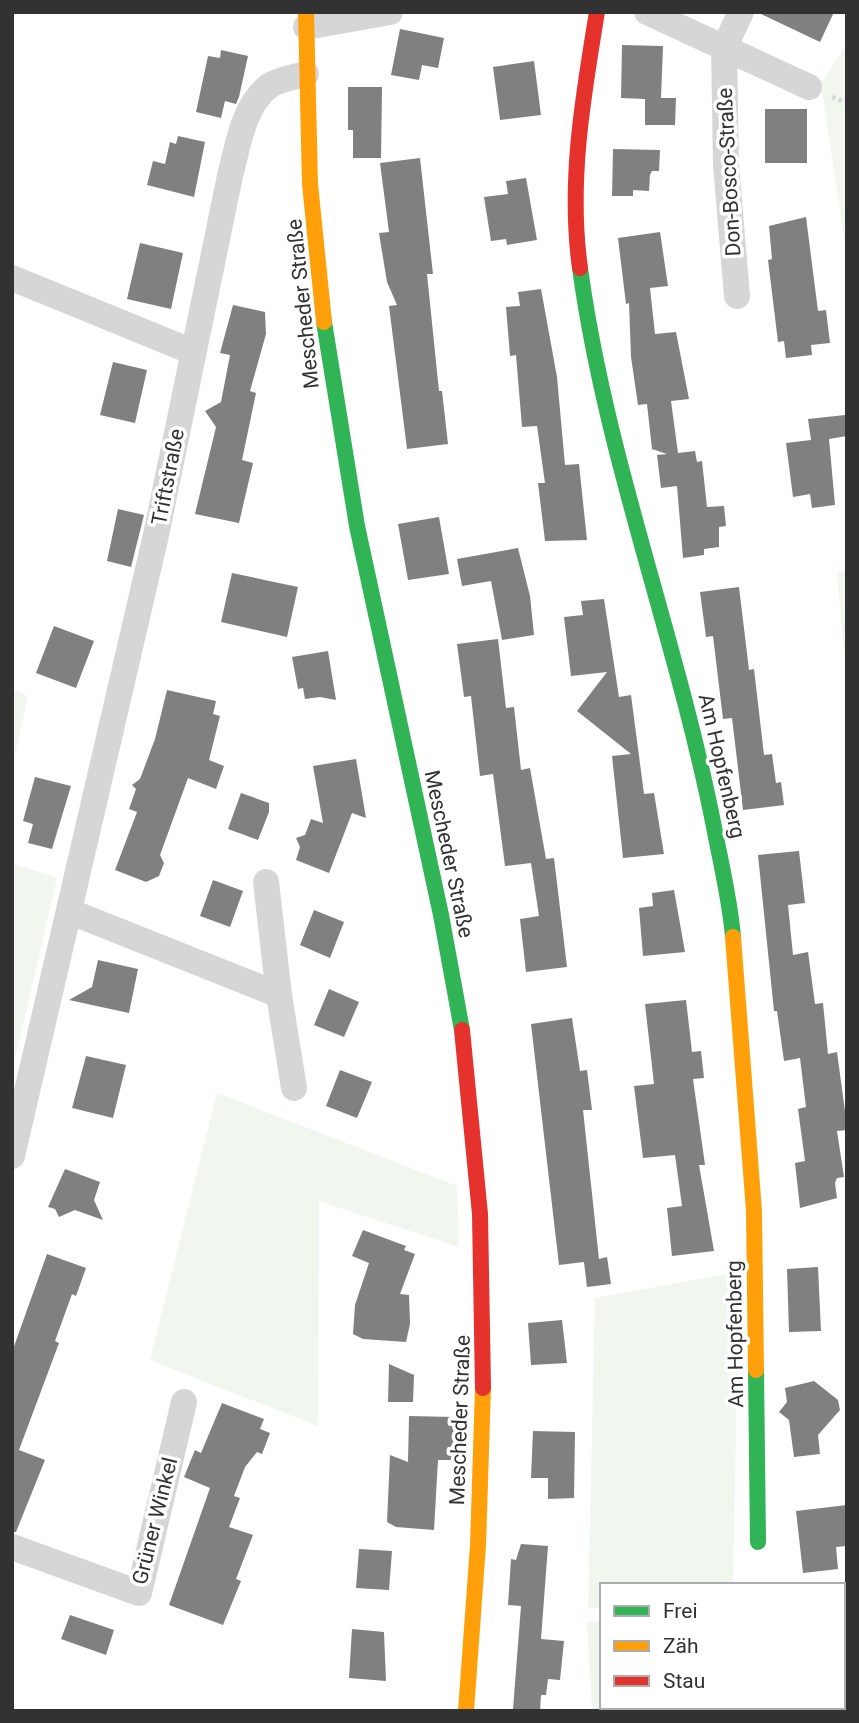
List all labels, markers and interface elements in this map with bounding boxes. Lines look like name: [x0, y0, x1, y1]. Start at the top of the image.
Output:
street label: Don-Bosco-Straße: [713, 87, 745, 257]
street label: Mescheder Straße: [282, 218, 324, 390]
street label: Triftstraße: [147, 427, 189, 527]
street label: Am Hopfenberg: [694, 691, 750, 841]
street label: Mescheder Straße: [420, 768, 478, 940]
street label: Am Hopfenberg: [722, 1260, 748, 1408]
street label: Mescheder Straße: [445, 1334, 475, 1506]
street label: Grüner Winkel: [128, 1455, 182, 1587]
legend: [600, 1583, 845, 1709]
text: Frei: [663, 1599, 698, 1623]
text: Zäh: [663, 1634, 699, 1658]
text: Stau: [663, 1669, 705, 1693]

